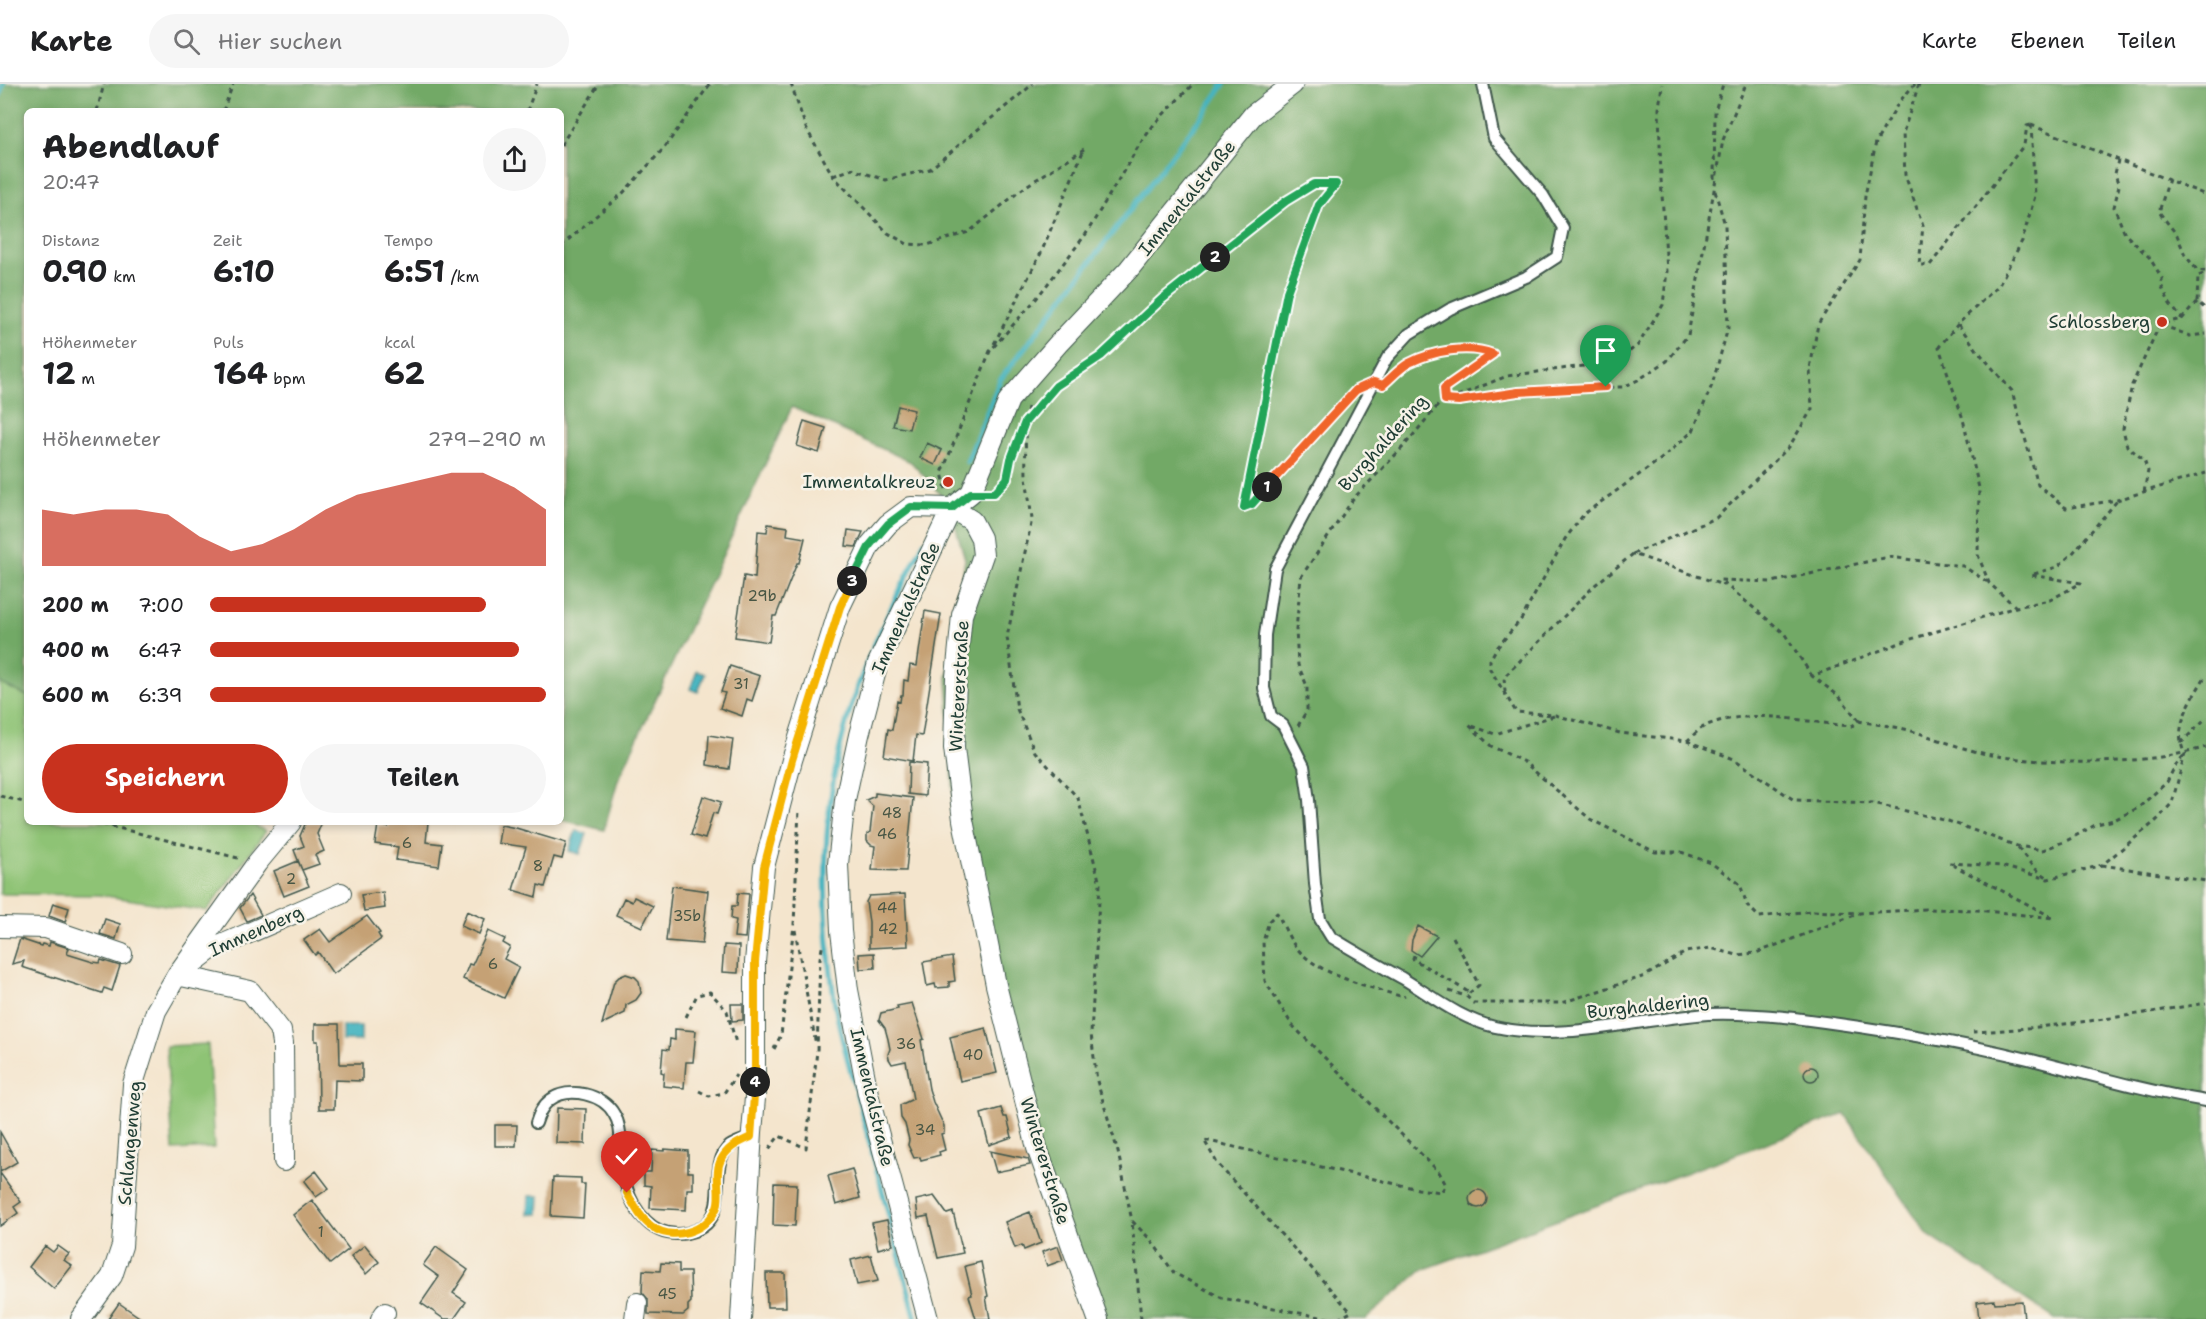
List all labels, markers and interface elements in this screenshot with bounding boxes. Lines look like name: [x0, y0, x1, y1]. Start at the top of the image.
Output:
search box: [149, 14, 569, 68]
text: Karte: [30, 22, 113, 60]
icon: search: [170, 25, 203, 58]
text: Hier suchen: [218, 27, 342, 56]
text: Karte: [1922, 27, 1977, 55]
text: Ebenen: [2010, 27, 2085, 55]
text: Teilen: [2118, 27, 2176, 55]
text: Abendlauf: [42, 124, 219, 169]
button: share: [483, 128, 546, 191]
street label: Immentalstraße: [1133, 135, 1241, 261]
text: 20:47: [42, 169, 100, 195]
text: Distanz: [42, 230, 100, 251]
text: Zeit: [213, 230, 242, 251]
text: Tempo: [384, 230, 433, 251]
pin: 2: [1200, 242, 1230, 272]
text: 2: [1209, 246, 1221, 267]
text: 0.90: [42, 251, 108, 292]
text: 6:10: [213, 251, 275, 292]
text: 6:51: [384, 251, 445, 292]
text: km: [108, 266, 136, 287]
text: /km: [445, 266, 479, 287]
place label: Schlossberg: [2048, 310, 2150, 334]
marker: Schlossberg: [2155, 315, 2169, 329]
pin: [1580, 325, 1631, 387]
text: Höhenmeter: [42, 332, 137, 353]
text: Puls: [213, 332, 244, 353]
text: kcal: [384, 332, 415, 353]
icon: arrive: [1589, 334, 1622, 367]
text: 12: [42, 353, 76, 394]
text: 164: [213, 353, 268, 394]
text: 62: [384, 353, 425, 394]
text: m: [76, 368, 95, 389]
text: bpm: [268, 368, 305, 389]
street label: Burghaldering: [1333, 389, 1433, 497]
text: Höhenmeter: [42, 426, 161, 452]
text: 279–290 m: [427, 426, 546, 452]
place label: Immentalkreuz: [802, 470, 936, 494]
pin: 1: [1252, 472, 1282, 502]
marker: Immentalkreuz: [941, 475, 955, 489]
text: 1: [1263, 476, 1271, 497]
street label: Immentalstraße: [866, 538, 946, 678]
pin: 3: [837, 566, 867, 596]
text: 3: [846, 570, 858, 591]
house number: 29b: [747, 586, 777, 606]
text: 200 m: [42, 592, 109, 618]
text: 7:00: [138, 592, 184, 618]
street label: Wintererstraße: [944, 620, 974, 752]
text: 400 m: [42, 637, 109, 663]
text: 6:47: [138, 637, 182, 663]
house number: 31: [733, 674, 749, 694]
text: 600 m: [42, 682, 109, 708]
text: 6:39: [138, 682, 183, 708]
button: Speichern: [42, 744, 288, 813]
button: Teilen: [300, 744, 546, 813]
house number: 48: [882, 803, 902, 823]
house number: 46: [877, 824, 897, 844]
house number: 6: [402, 833, 412, 853]
house number: 8: [533, 856, 543, 876]
house number: 2: [286, 869, 296, 889]
house number: 44: [877, 898, 897, 918]
street label: Immenberg: [205, 900, 307, 962]
house number: 35b: [673, 906, 701, 926]
house number: 42: [878, 919, 898, 939]
house number: 6: [488, 954, 498, 974]
street label: Burghaldering: [1586, 988, 1710, 1024]
street label: Immentalstraße: [844, 1025, 900, 1169]
house number: 36: [896, 1034, 916, 1054]
house number: 40: [963, 1045, 983, 1065]
pin: 4: [740, 1067, 770, 1097]
text: 4: [749, 1071, 761, 1092]
street label: Schlangenweg: [113, 1080, 147, 1206]
street label: Wintererstraße: [1014, 1094, 1076, 1228]
house number: 34: [915, 1120, 935, 1140]
pin: [601, 1131, 652, 1193]
icon: check: [610, 1140, 643, 1173]
house number: 1: [318, 1222, 324, 1242]
house number: 45: [657, 1284, 677, 1304]

